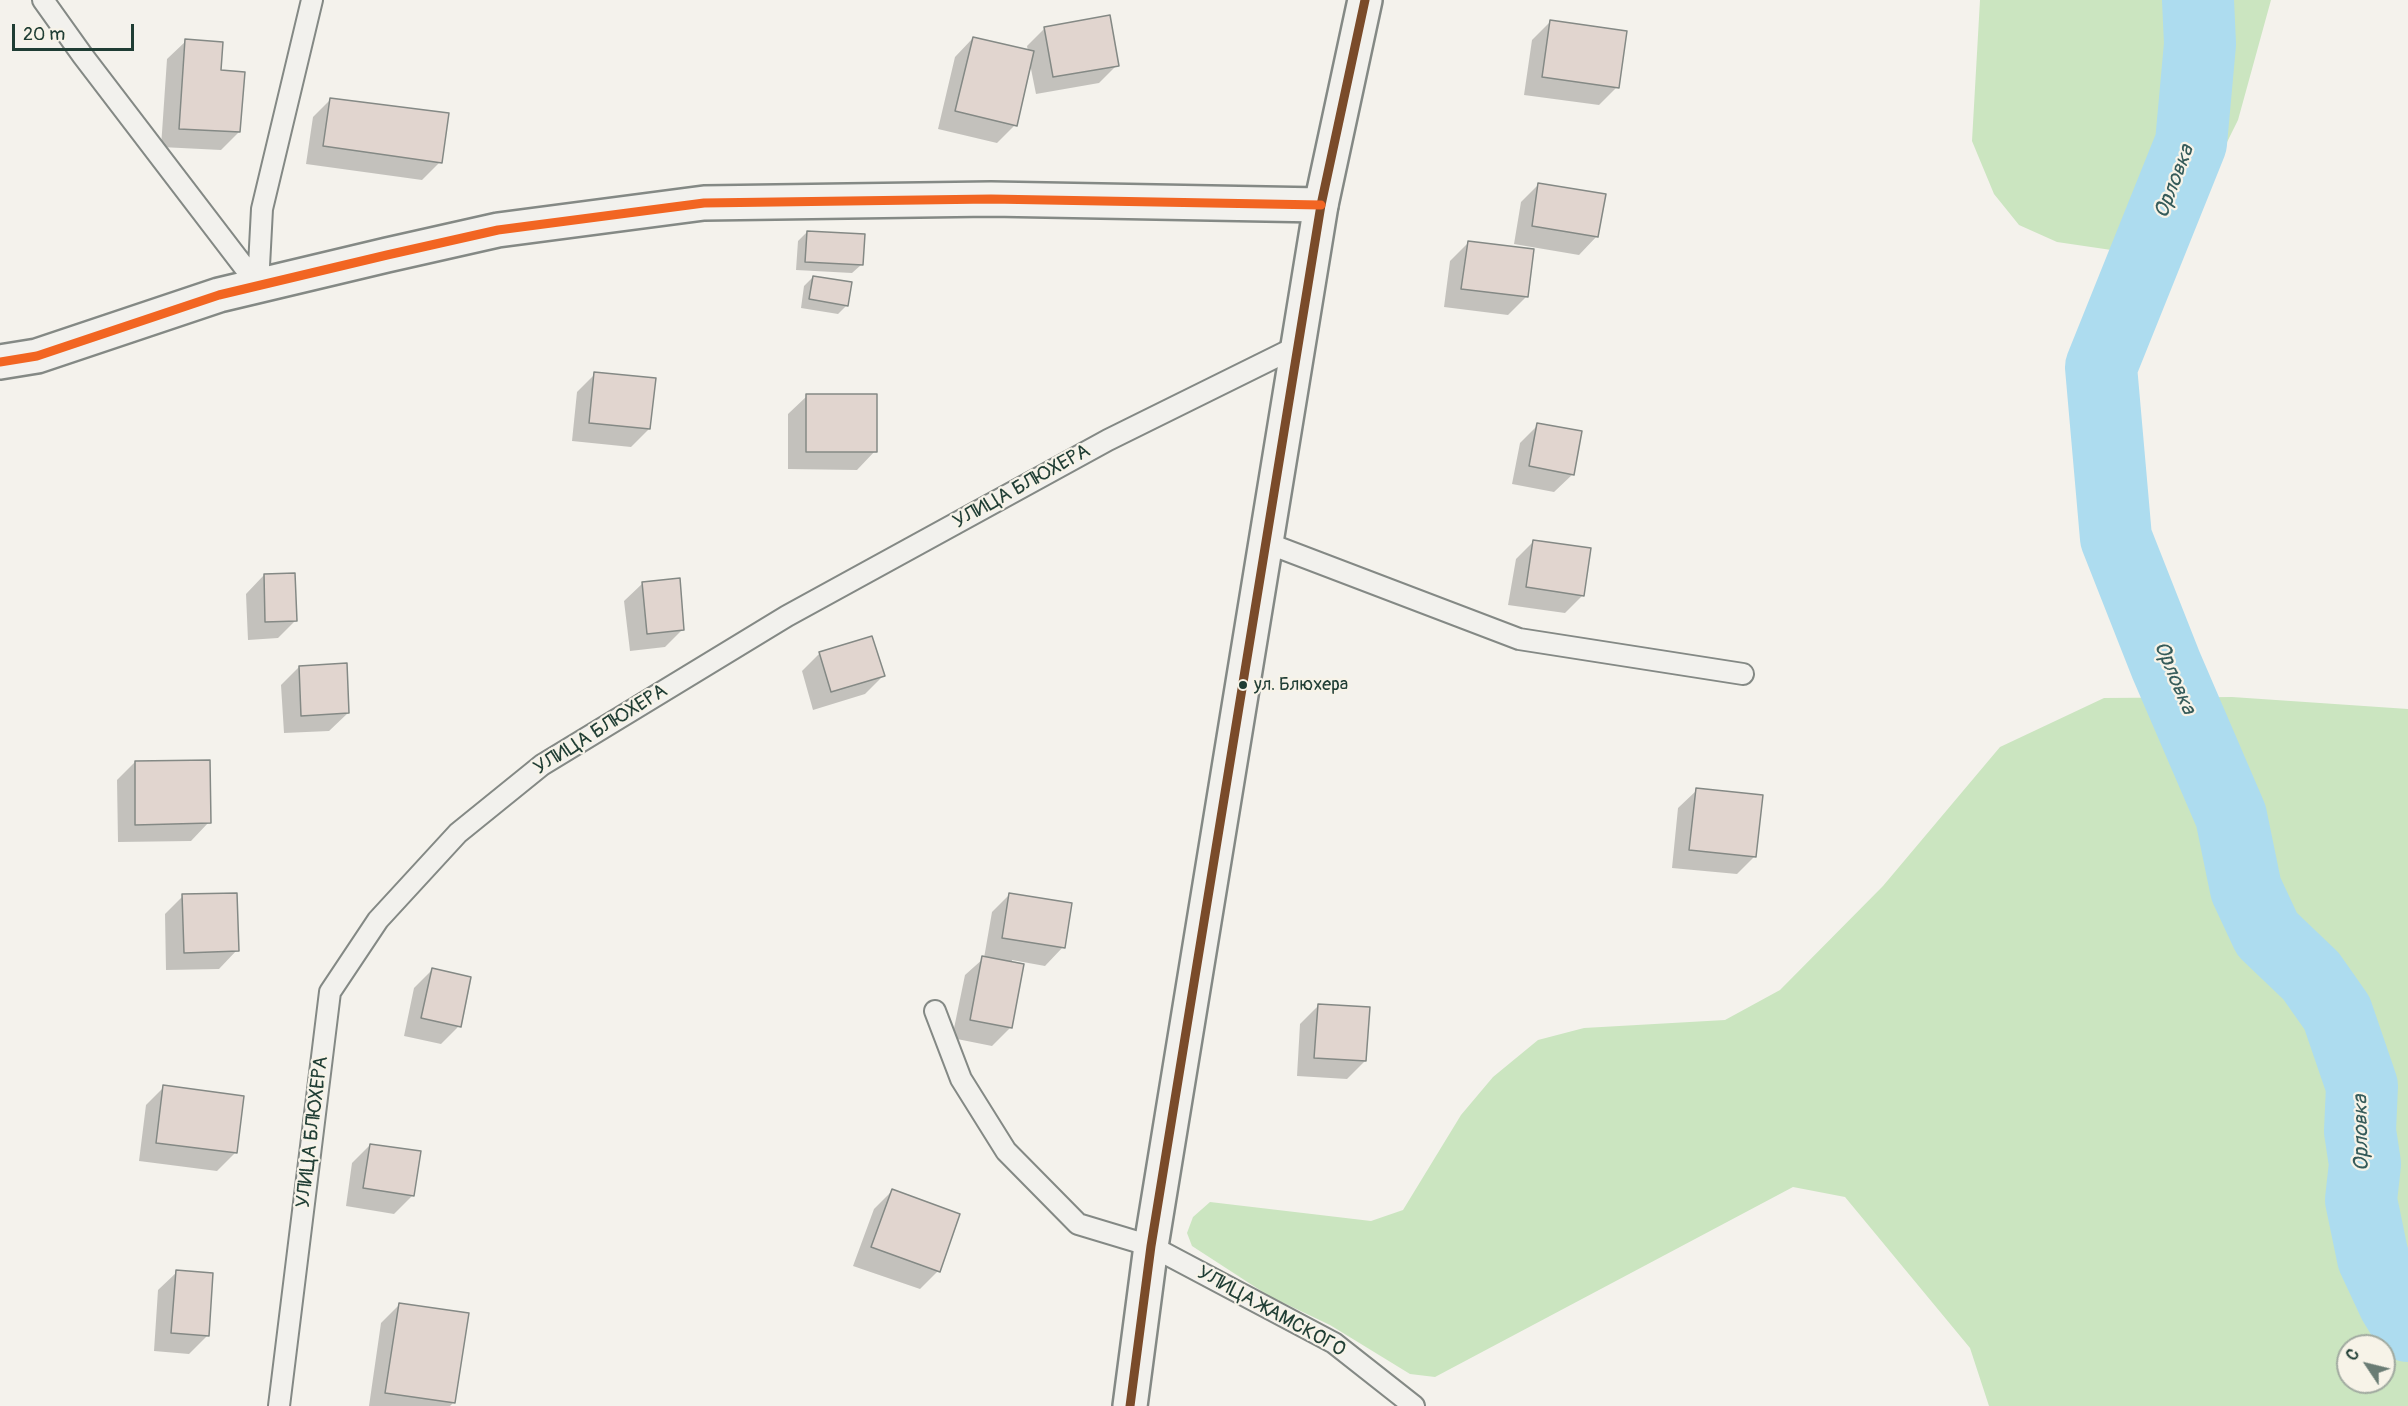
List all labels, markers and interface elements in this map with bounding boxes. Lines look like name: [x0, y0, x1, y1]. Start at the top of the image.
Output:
scale bar: [15, 12, 136, 50]
text: 20 m: [23, 23, 65, 46]
water label: Орловка: [2150, 142, 2200, 222]
street label: УЛИЦА БЛЮХЕРА: [949, 439, 1095, 535]
water label: Орловка: [2147, 638, 2201, 718]
place label: ул. Блюхера: [1254, 674, 1348, 696]
street label: УЛИЦА БЛЮХЕРА: [530, 679, 672, 781]
marker: ул. Блюхера: [1237, 679, 1249, 691]
street label: УЛИЦА БЛЮХЕРА: [292, 1055, 334, 1209]
water label: Орловка: [2349, 1095, 2375, 1171]
street label: УЛИЦА ЖАМСКОГО: [1193, 1261, 1349, 1363]
north arrow: [2336, 1334, 2396, 1394]
text: С: [2342, 1345, 2364, 1365]

